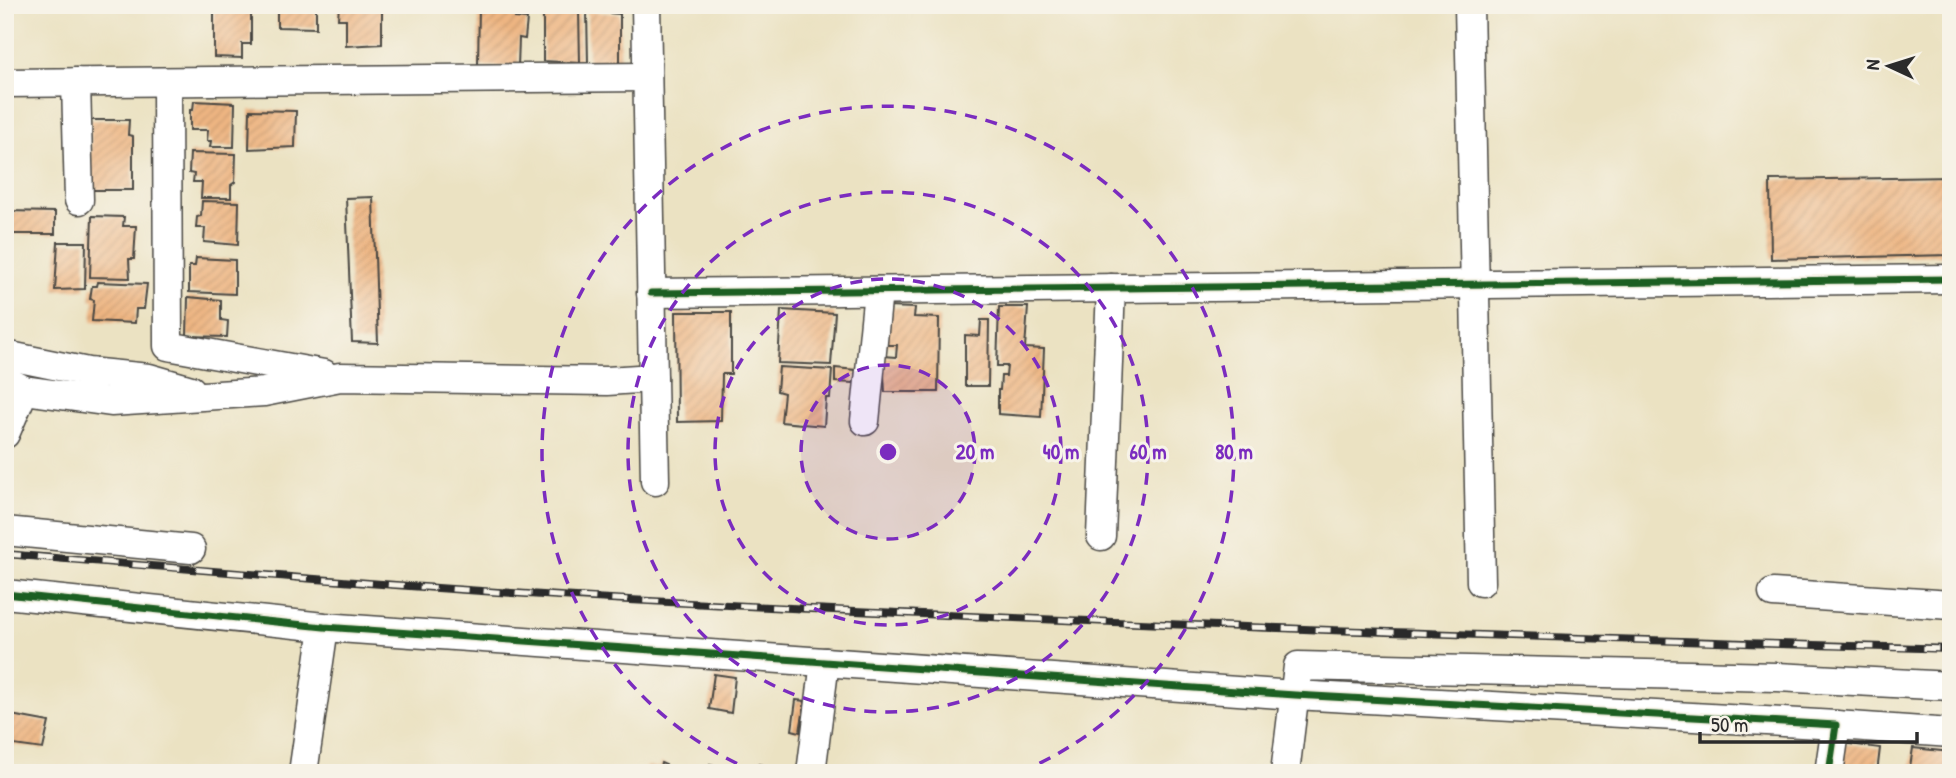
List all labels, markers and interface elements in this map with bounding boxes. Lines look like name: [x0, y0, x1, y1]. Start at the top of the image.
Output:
north arrow: [1854, 32, 1924, 102]
text: N: [1859, 59, 1885, 71]
text: 20 m: [956, 437, 994, 466]
text: 40 m: [1043, 437, 1079, 466]
text: 60 m: [1130, 437, 1166, 466]
text: 80 m: [1215, 437, 1253, 466]
centre of rings: [876, 440, 900, 464]
scale bar: [1700, 701, 1918, 745]
text: 50 m: [1711, 710, 1748, 739]

